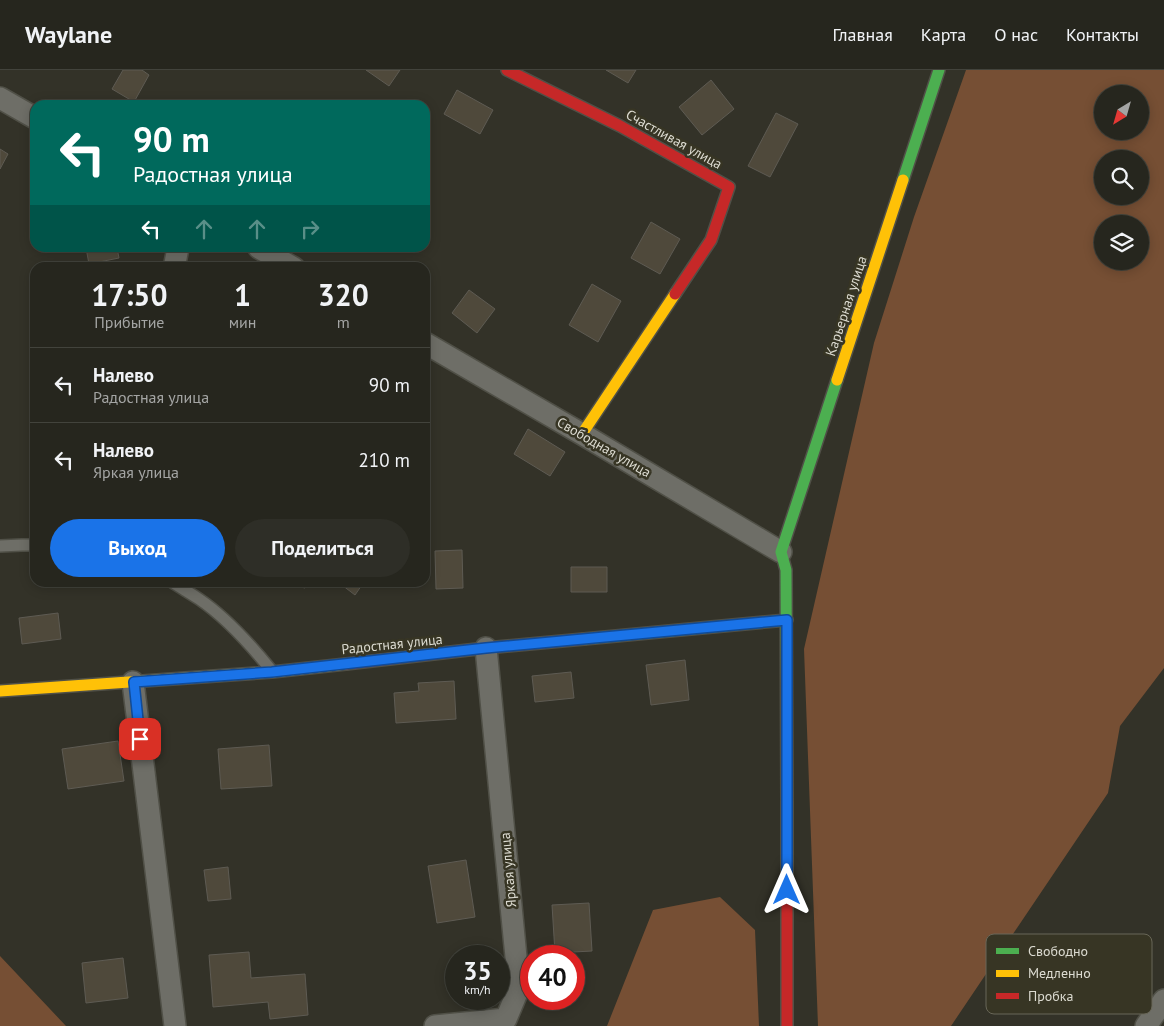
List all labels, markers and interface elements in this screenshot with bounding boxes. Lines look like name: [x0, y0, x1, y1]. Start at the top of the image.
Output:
text: Waylane: [25, 19, 112, 50]
text: Главная: [832, 23, 893, 46]
text: Карта: [921, 23, 966, 46]
text: О нас: [994, 23, 1038, 46]
text: Контакты: [1066, 23, 1139, 46]
north arrow: [1094, 85, 1149, 140]
map controls: [1094, 85, 1149, 270]
street label: Счастливая улица: [623, 105, 725, 173]
text: 90 m: [133, 116, 210, 162]
icon: left: [50, 120, 115, 185]
button: search: [1094, 150, 1149, 205]
text: Радостная улица: [133, 160, 293, 188]
icon: left: [137, 215, 165, 243]
icon: ahead: [190, 215, 218, 243]
icon: ahead: [243, 215, 271, 243]
icon: right: [296, 215, 324, 243]
button: layers: [1094, 215, 1149, 270]
street label: Карьерная улица: [821, 253, 871, 359]
text: 17:50: [91, 275, 167, 314]
text: 1: [234, 275, 251, 314]
text: 320: [318, 275, 369, 314]
text: Прибытие: [94, 312, 165, 332]
text: мин: [229, 312, 256, 332]
text: m: [337, 312, 350, 332]
text: Налево: [93, 363, 154, 387]
icon: left: [50, 371, 78, 399]
text: 90 m: [369, 373, 410, 397]
text: Радостная улица: [93, 387, 209, 407]
street label: Свободная улица: [554, 413, 654, 481]
text: Налево: [93, 438, 154, 462]
icon: left: [50, 446, 78, 474]
text: 210 m: [358, 448, 410, 472]
text: Яркая улица: [93, 462, 179, 482]
button: Выход: [50, 519, 225, 577]
button: Поделиться: [235, 519, 410, 577]
street label: Радостная улица: [341, 630, 443, 658]
pin: [119, 718, 161, 760]
icon: arrive: [126, 725, 154, 753]
street label: Яркая улица: [496, 832, 520, 908]
position arrow: [760, 863, 812, 915]
legend: [986, 934, 1152, 1014]
text: Свободно: [1028, 942, 1088, 960]
speed limit sign: 40: [520, 945, 585, 1010]
text: 35: [463, 955, 492, 987]
text: Медленно: [1028, 964, 1091, 982]
text: km/h: [464, 982, 491, 997]
text: Пробка: [1028, 987, 1073, 1005]

